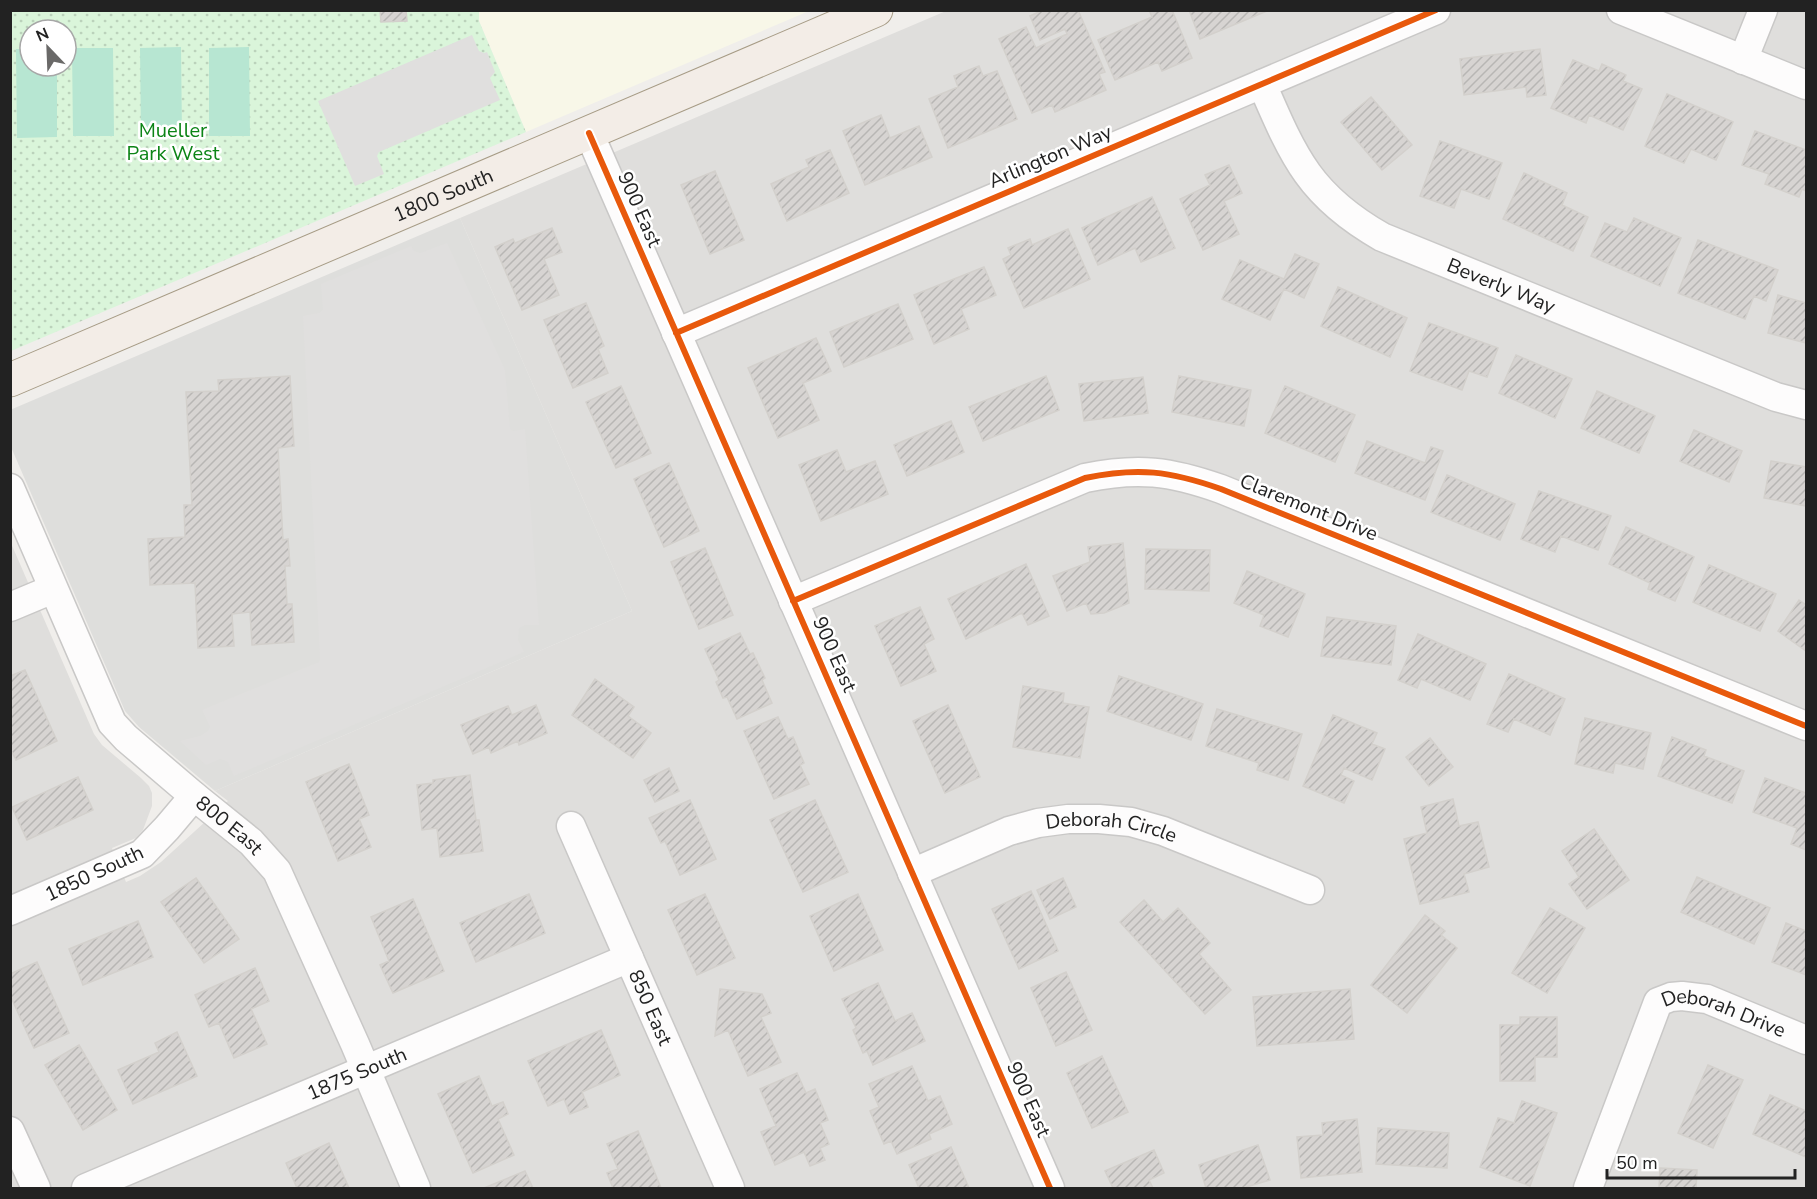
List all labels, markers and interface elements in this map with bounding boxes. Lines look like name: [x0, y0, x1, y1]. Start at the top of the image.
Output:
north arrow: [18, 18, 78, 78]
text: N: [33, 23, 52, 48]
park label: Mueller Park West: [126, 117, 221, 167]
street label: Arlington Way: [984, 118, 1117, 195]
street label: 1800 South: [389, 162, 497, 229]
street label: 900 East: [611, 167, 669, 252]
street label: Beverly Way: [1443, 252, 1560, 320]
street label: Claremont Drive: [1236, 467, 1382, 547]
street label: 900 East: [806, 612, 864, 697]
street label: 800 East: [190, 790, 270, 861]
street label: Deborah Circle: [1044, 806, 1181, 849]
street label: 1850 South: [40, 839, 148, 908]
street label: 850 East: [622, 966, 679, 1050]
street label: Deborah Drive: [1657, 983, 1790, 1044]
street label: 1875 South: [303, 1041, 411, 1107]
street label: 900 East: [1000, 1057, 1058, 1142]
scale bar: [1607, 1142, 1794, 1180]
text: 50 m: [1616, 1151, 1658, 1175]

